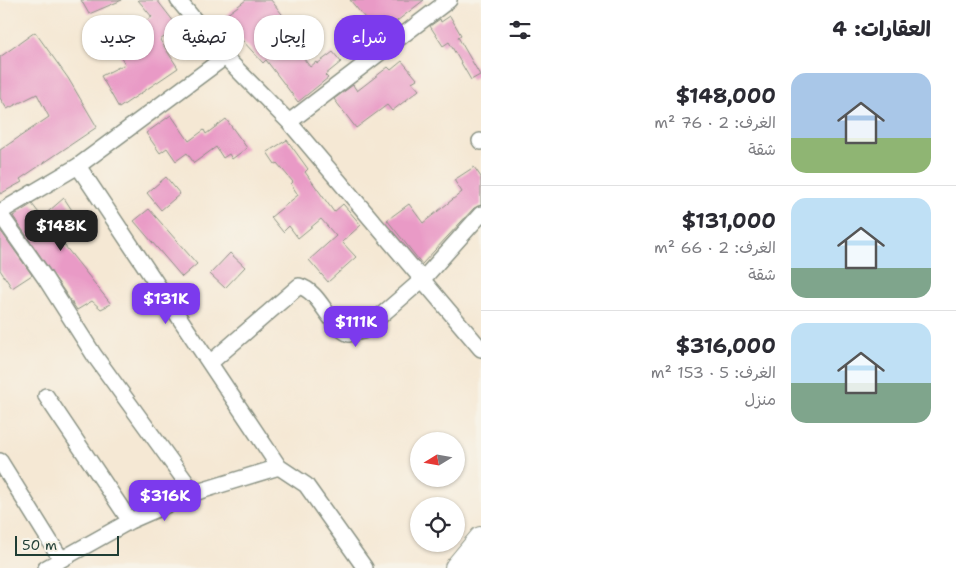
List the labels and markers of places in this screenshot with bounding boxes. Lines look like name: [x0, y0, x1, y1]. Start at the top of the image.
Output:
pin: $148K: [26, 210, 96, 252]
pin: $131K: [131, 282, 201, 325]
pin: $111K: [321, 306, 391, 348]
pin: $316K: [130, 480, 200, 522]

